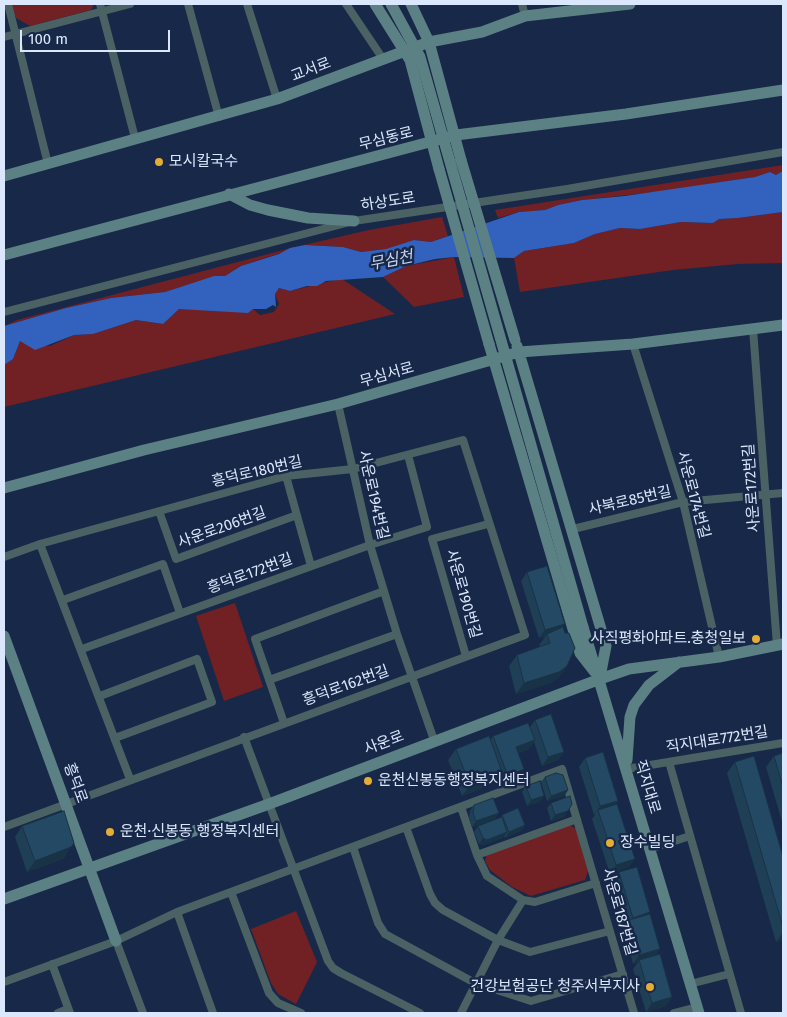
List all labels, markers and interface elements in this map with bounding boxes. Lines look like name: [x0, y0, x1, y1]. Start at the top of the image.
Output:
scale bar: [22, 20, 172, 52]
text: 100 m: [28, 30, 68, 48]
street label: 교서로: [288, 54, 334, 86]
street label: 무심동로: [357, 124, 415, 154]
place label: 모시칼국수: [169, 153, 238, 171]
marker: 모시칼국수: [153, 156, 165, 168]
street label: 하상도로: [359, 189, 417, 215]
water label: 무심천: [367, 247, 415, 275]
street label: 무심서로: [358, 359, 416, 391]
street label: 사운로172번길: [740, 443, 764, 533]
street label: 사운로194번길: [354, 449, 392, 541]
street label: 사운로174번길: [673, 449, 713, 541]
street label: 흥덕로180번길: [210, 453, 304, 491]
street label: 사북로85번길: [587, 483, 673, 519]
street label: 사운로206번길: [175, 504, 269, 552]
street label: 사운로190번길: [442, 547, 484, 641]
street label: 흥덕로172번길: [205, 550, 295, 598]
place label: 사직평화아파트.충청일보: [591, 630, 746, 648]
marker: 사직평화아파트.충청일보: [750, 633, 762, 645]
street label: 흥덕로162번길: [300, 662, 392, 710]
street label: 직지대로772번길: [665, 723, 769, 757]
street label: 사운로: [361, 727, 407, 759]
street label: 직지대로: [630, 758, 664, 816]
street label: 흥덕로: [59, 760, 91, 806]
place label: 운천신봉동행정복지센터: [378, 772, 530, 790]
marker: 운천신봉동행정복지센터: [362, 775, 374, 787]
place label: 운천·신봉동 행정복지센터: [120, 823, 279, 841]
marker: 운천·신봉동 행정복지센터: [104, 826, 116, 838]
place label: 장수빌딩: [620, 834, 675, 852]
marker: 장수빌딩: [604, 837, 616, 849]
street label: 사운로187번길: [598, 866, 640, 958]
place label: 건강보험공단 청주서부지사: [470, 978, 640, 996]
marker: 건강보험공단 청주서부지사: [644, 981, 656, 993]

